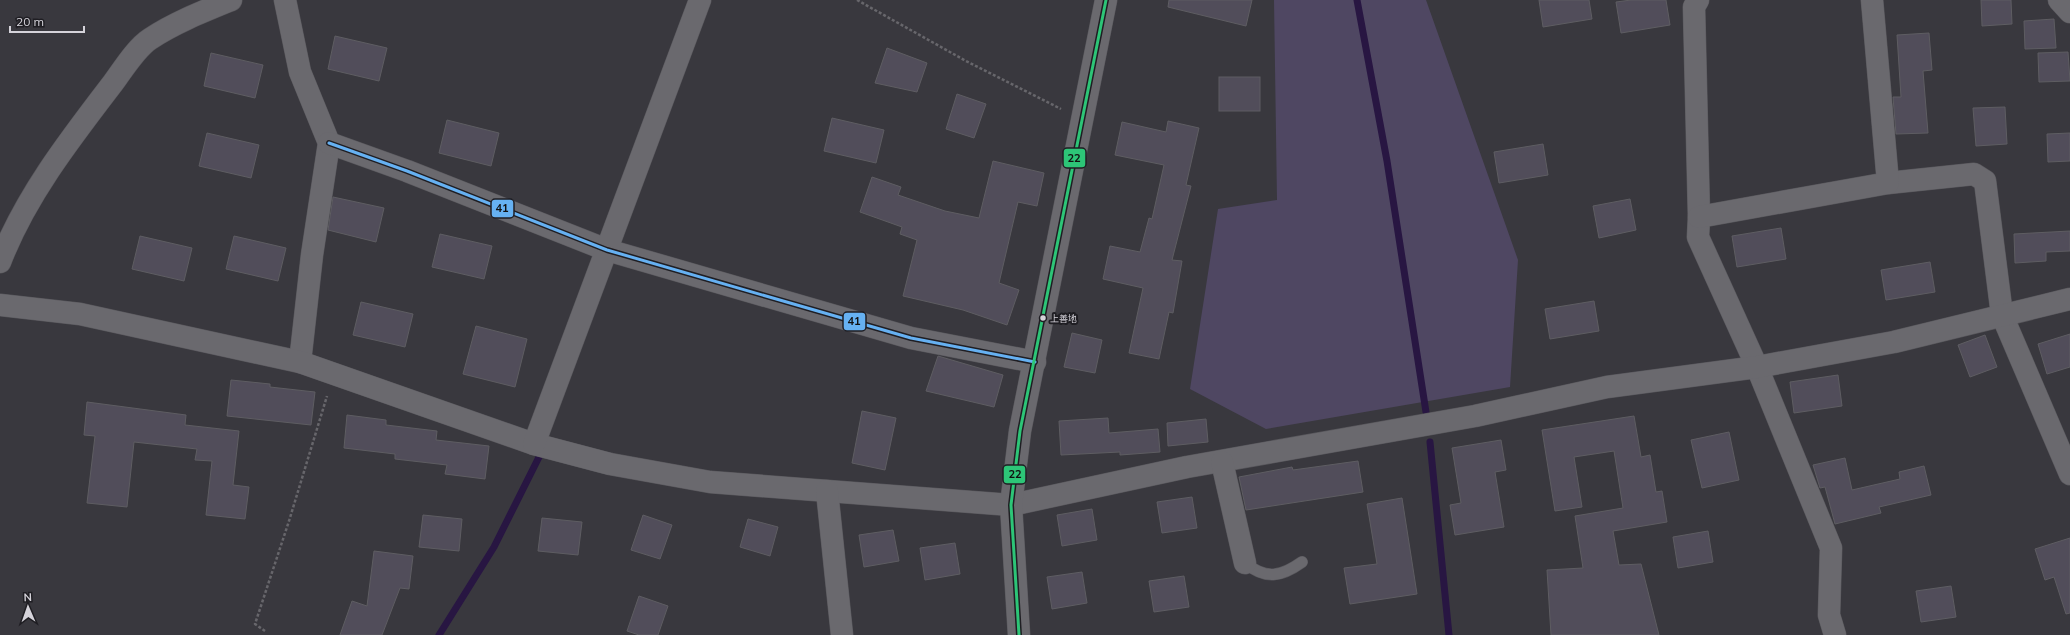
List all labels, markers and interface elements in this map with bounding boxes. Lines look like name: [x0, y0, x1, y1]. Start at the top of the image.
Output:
scale bar: [10, 8, 84, 34]
text: 20 m: [16, 14, 44, 29]
line badge: 22: [1063, 148, 1086, 168]
text: 22: [1067, 151, 1081, 165]
line badge: 41: [491, 199, 514, 218]
text: 41: [495, 201, 509, 215]
line badge: 41: [843, 312, 866, 331]
marker: 上善地: [1038, 313, 1048, 323]
place label: 上善地: [1050, 313, 1077, 324]
text: 41: [847, 314, 861, 328]
line badge: 22: [1003, 465, 1026, 484]
text: 22: [1008, 467, 1022, 481]
north arrow: [8, 587, 48, 627]
text: N: [23, 590, 32, 604]

